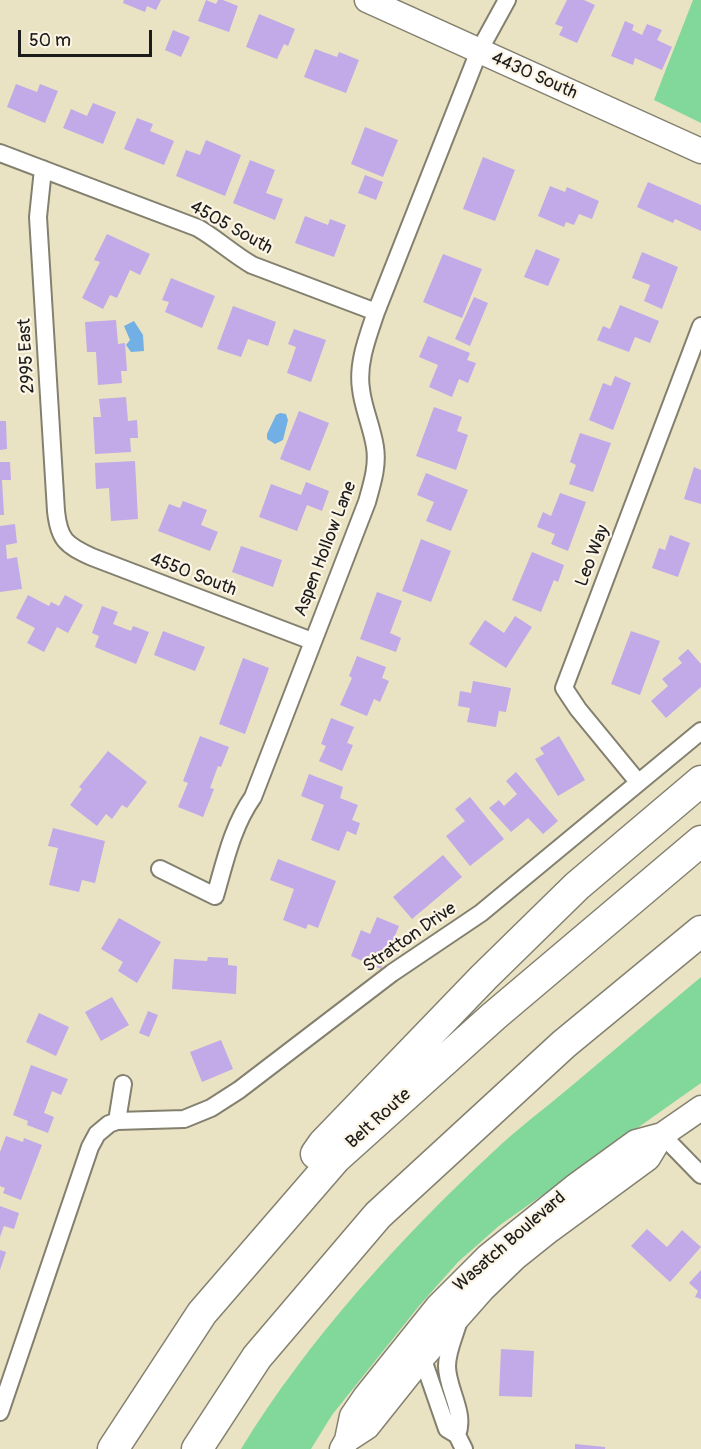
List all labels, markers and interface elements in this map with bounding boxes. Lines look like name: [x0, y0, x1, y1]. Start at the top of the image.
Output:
scale bar: [21, 18, 154, 56]
text: 50 m: [29, 29, 71, 52]
street label: 4430 South: [488, 47, 580, 105]
street label: 4505 South: [186, 196, 276, 260]
street label: 2995 East: [14, 318, 40, 394]
street label: Aspen Hollow Lane: [290, 478, 362, 620]
street label: Leo Way: [571, 522, 615, 590]
street label: 4550 South: [147, 549, 239, 601]
street label: Stratton Drive: [359, 898, 461, 978]
street label: Belt Route: [342, 1084, 416, 1154]
street label: Wasatch Boulevard: [449, 1187, 571, 1297]

